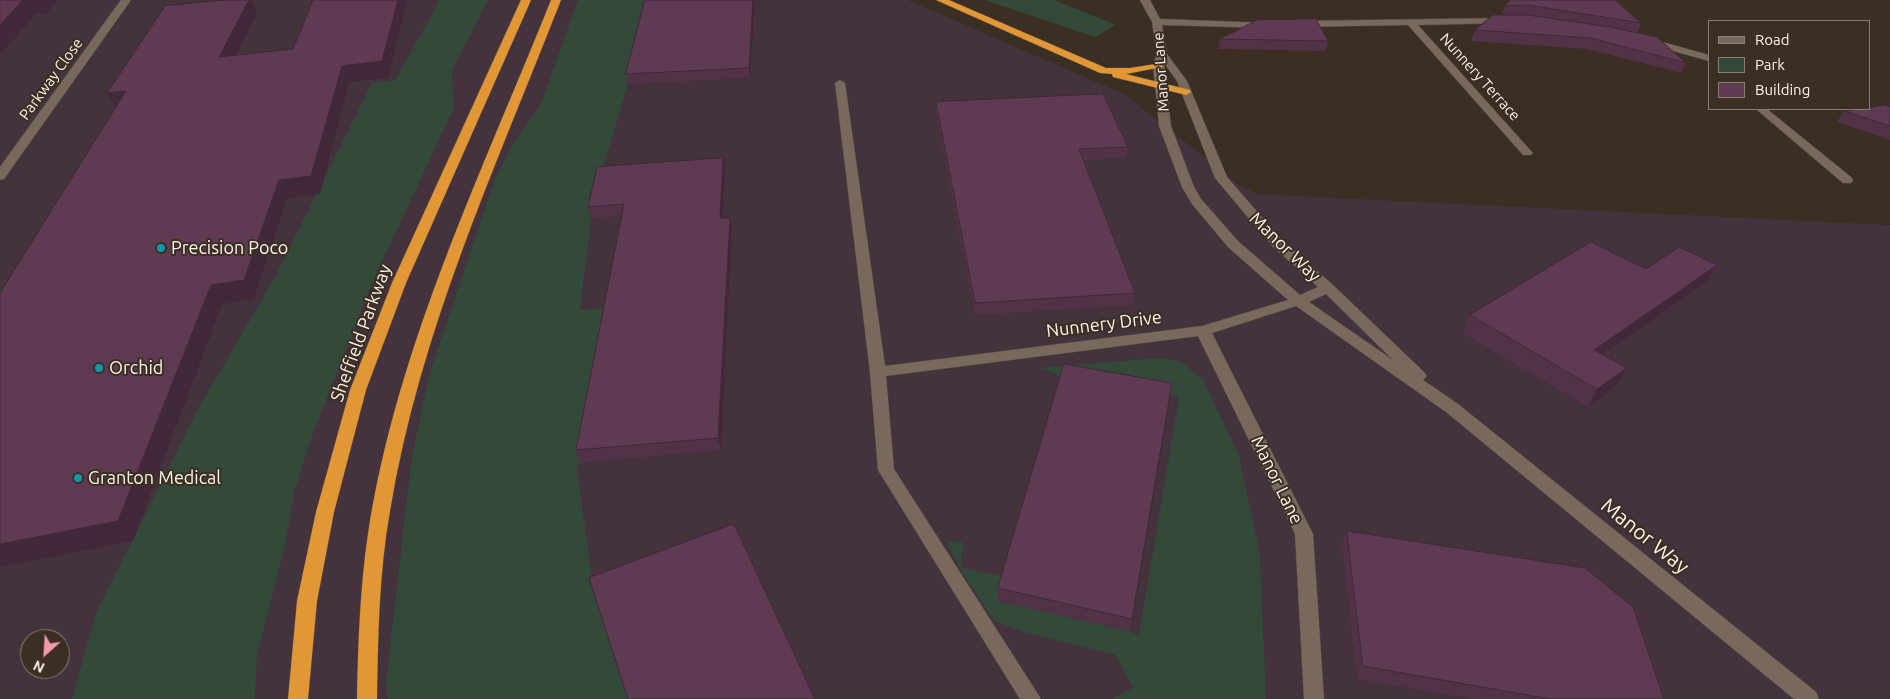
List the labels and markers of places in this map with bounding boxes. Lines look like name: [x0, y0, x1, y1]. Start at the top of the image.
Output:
place label: Precision Poco: [171, 237, 288, 259]
marker: Precision Poco: [155, 242, 167, 254]
place label: Orchid: [109, 357, 163, 379]
marker: Orchid: [93, 362, 105, 374]
place label: Granton Medical: [88, 467, 221, 489]
marker: Granton Medical: [72, 472, 84, 484]

